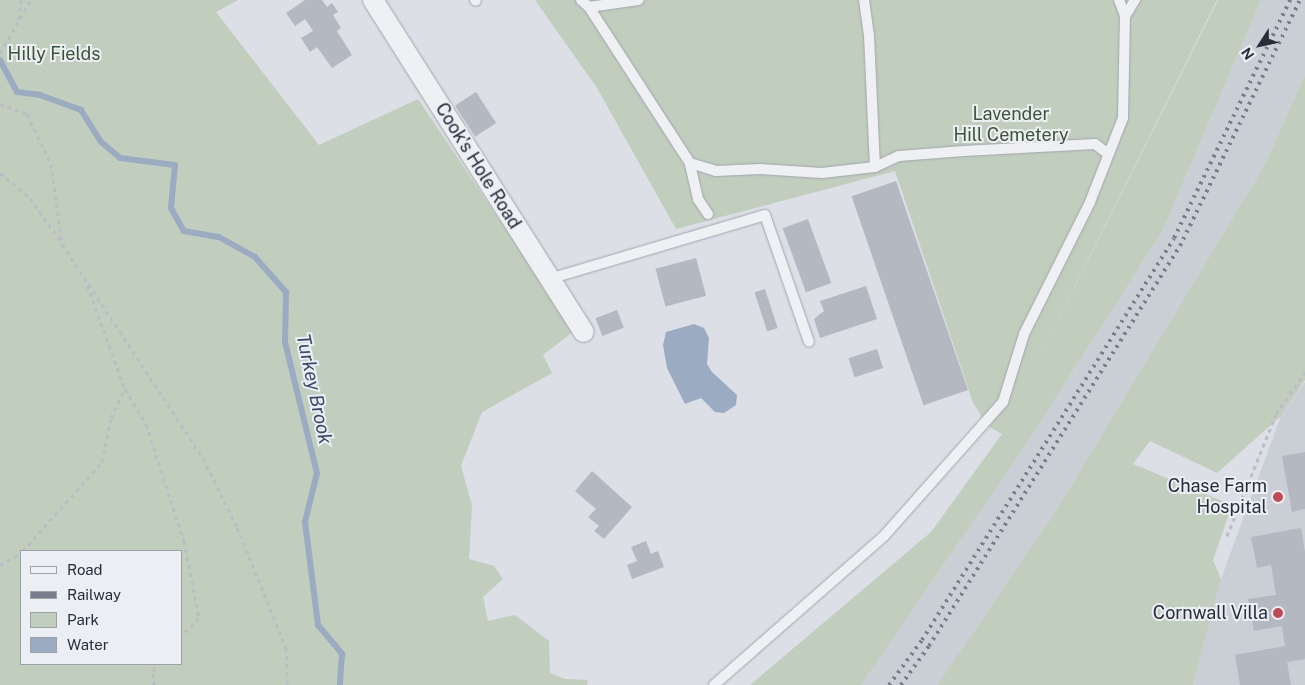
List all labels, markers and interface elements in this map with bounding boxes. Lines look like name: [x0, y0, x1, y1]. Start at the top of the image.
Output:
north arrow: [1235, 20, 1285, 70]
park label: Hilly Fields: [8, 43, 100, 65]
text: N: [1238, 45, 1257, 63]
street label: Cook's Hole Road: [431, 99, 525, 233]
park label: Lavender Hill Cemetery: [953, 104, 1069, 146]
water label: Turkey Brook: [291, 332, 337, 446]
place label: Chase Farm Hospital: [1168, 476, 1267, 518]
marker: Chase Farm Hospital: [1271, 490, 1285, 504]
legend: [20, 550, 182, 665]
text: Road: [67, 561, 103, 578]
text: Railway: [67, 586, 121, 603]
place label: Cornwall Villa: [1152, 602, 1268, 624]
marker: Cornwall Villa: [1272, 607, 1284, 619]
text: Park: [67, 611, 99, 628]
text: Water: [67, 636, 109, 653]

